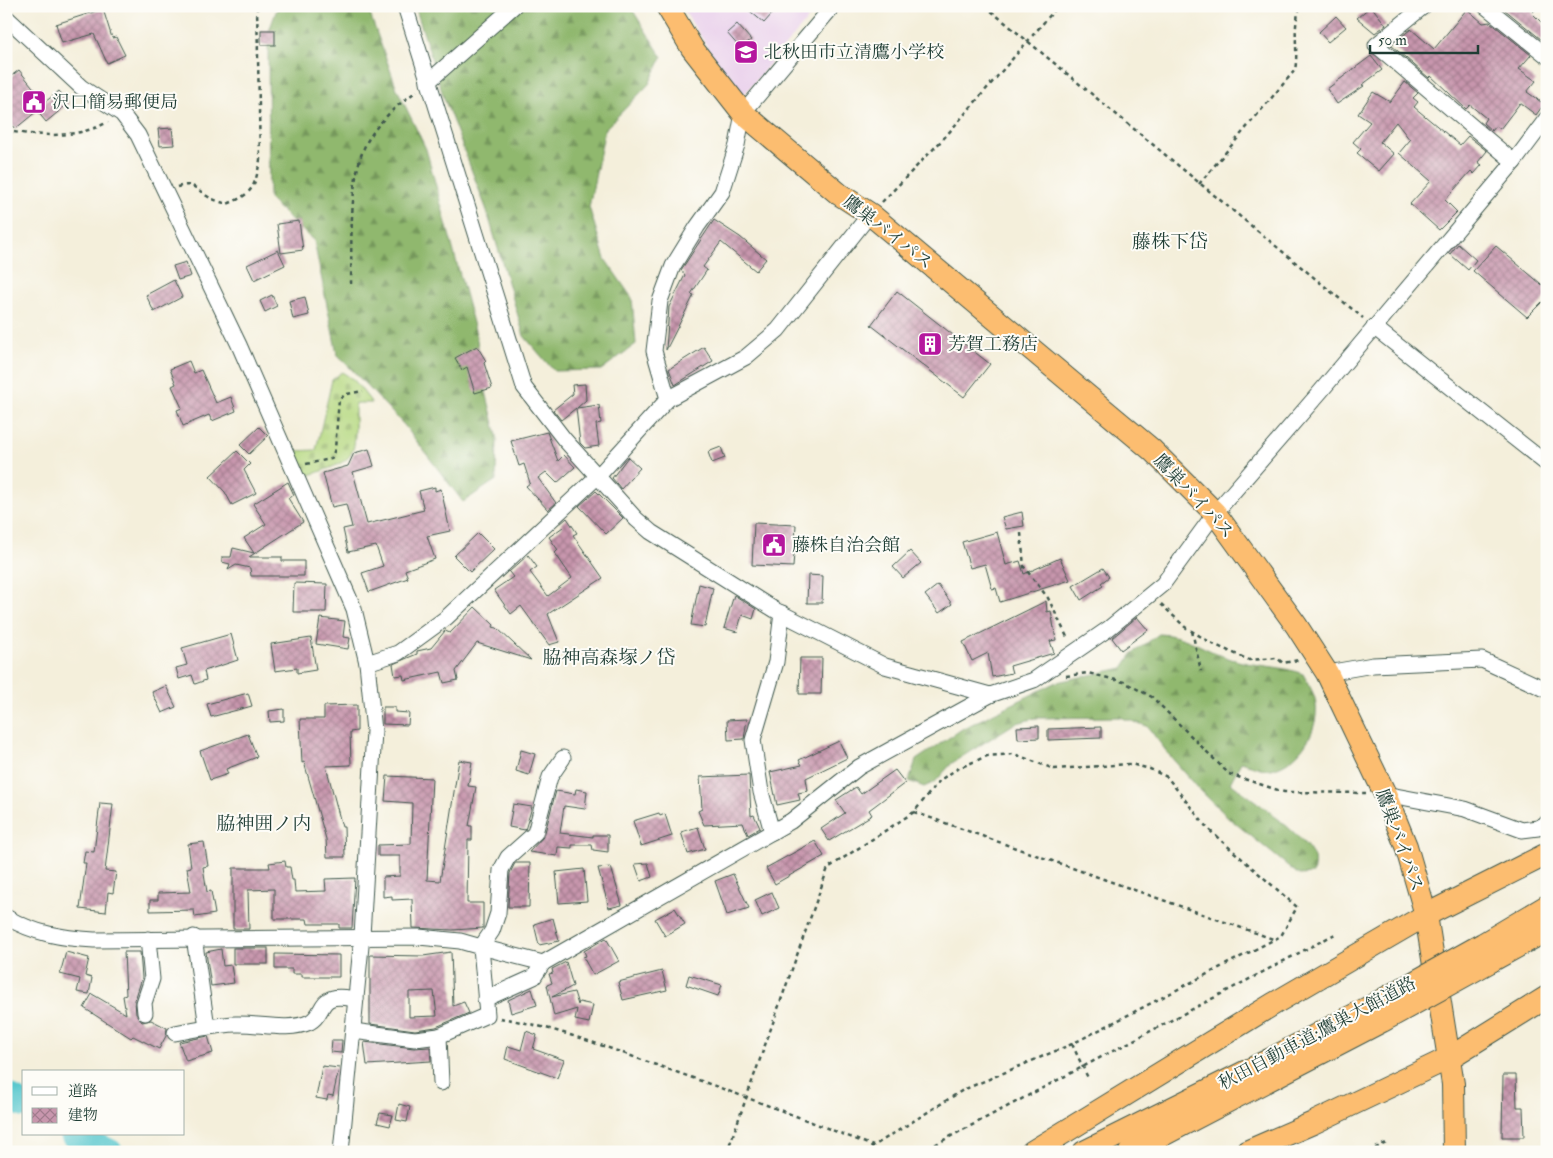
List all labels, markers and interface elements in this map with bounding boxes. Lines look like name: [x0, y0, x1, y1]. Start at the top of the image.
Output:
scale bar: [1370, 22, 1478, 54]
text: 50 m: [1378, 31, 1407, 50]
school or university icon: 北秋田市立清鷹小学校: [733, 39, 759, 65]
place label: 北秋田市立清鷹小学校: [764, 41, 944, 64]
public building icon: 沢口簡易郵便局: [21, 89, 47, 115]
place label: 沢口簡易郵便局: [52, 91, 178, 114]
street label: 鷹巣バイパス: [838, 190, 937, 275]
district label: 藤株下岱: [1132, 230, 1208, 254]
building icon: 芳賀工務店: [917, 331, 943, 357]
place label: 芳賀工務店: [948, 333, 1038, 356]
street label: 鷹巣バイパス: [1149, 449, 1239, 544]
public building icon: 藤株自治会館: [761, 532, 787, 558]
place label: 藤株自治会館: [792, 534, 900, 557]
district label: 脇神高森塚ノ岱: [542, 646, 676, 670]
street label: 鷹巣バイパス: [1370, 786, 1429, 895]
district label: 脇神囲ノ内: [216, 812, 312, 836]
street label: 秋田自動車道;鷹巣大館道路: [1214, 972, 1420, 1095]
legend: [22, 1070, 185, 1136]
text: 道路: [68, 1082, 98, 1101]
text: 建物: [68, 1106, 98, 1125]

